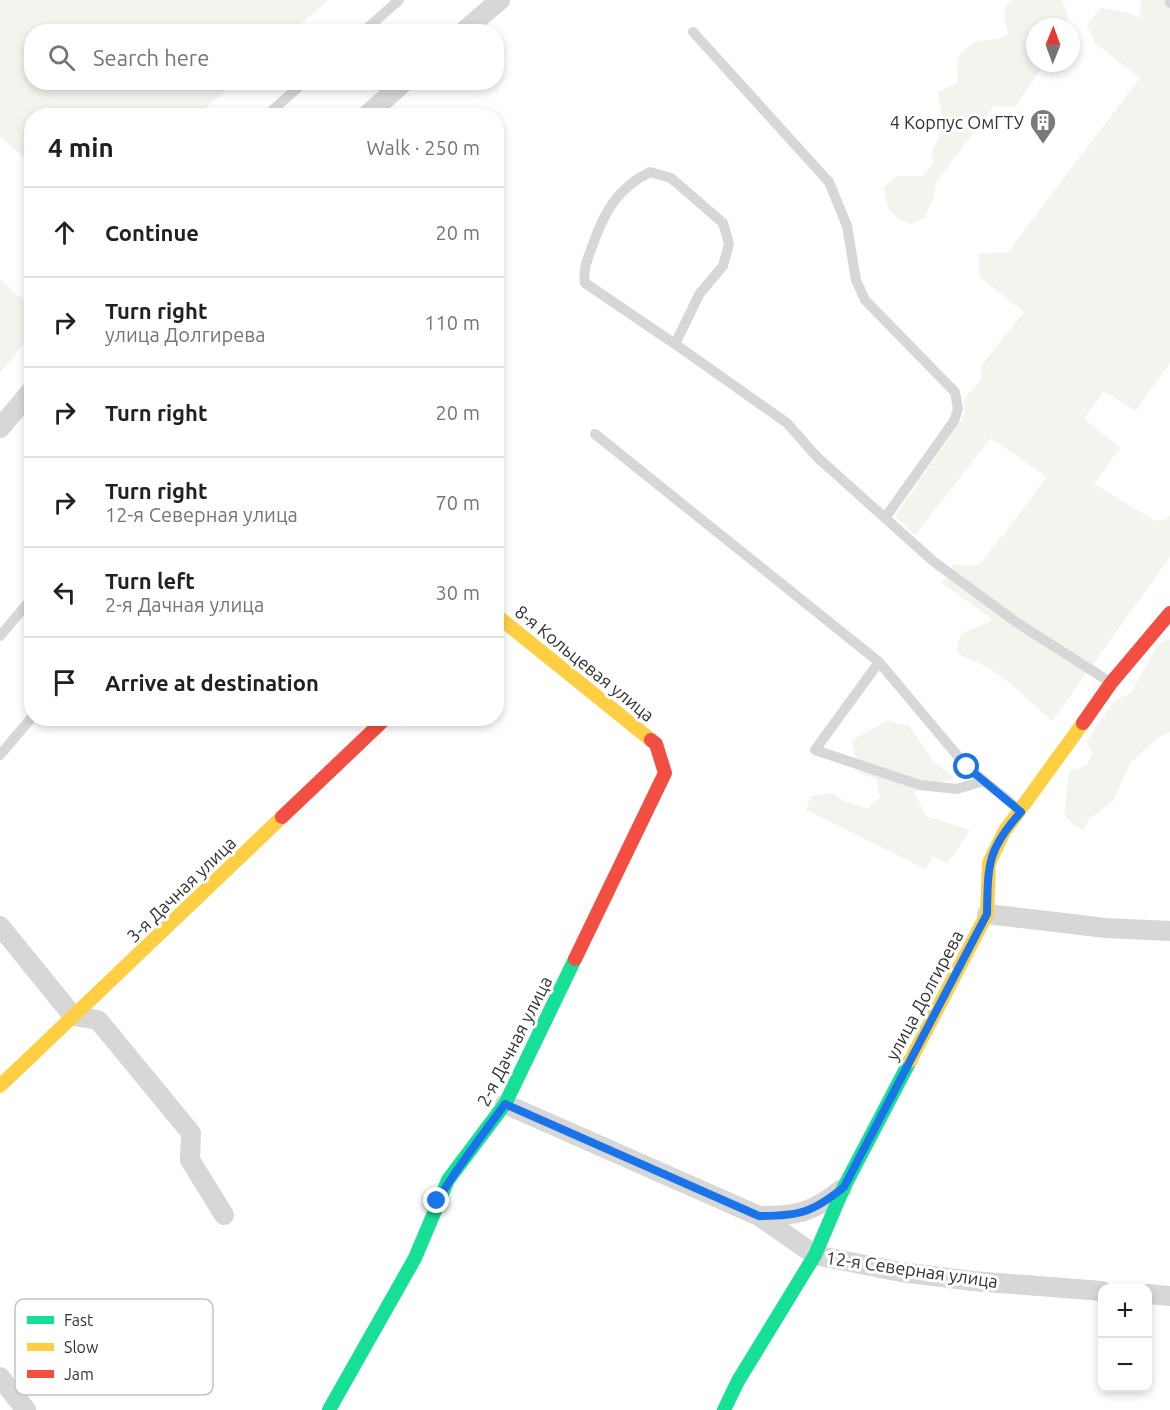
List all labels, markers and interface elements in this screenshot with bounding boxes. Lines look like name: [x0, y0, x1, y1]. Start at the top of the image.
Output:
north arrow: [1026, 18, 1080, 72]
search box: [24, 24, 504, 90]
icon: search: [45, 41, 78, 74]
text: Search here: [93, 45, 209, 70]
building icon: 4 Корпус ОмГТУ: [1028, 107, 1058, 145]
place label: 4 Корпус ОмГТУ: [890, 112, 1024, 132]
text: 4 min: [48, 133, 114, 162]
text: Walk · 250 m: [367, 136, 480, 159]
icon: ahead: [48, 216, 81, 249]
text: Continue: [105, 220, 199, 245]
text: 20 m: [436, 221, 480, 244]
text: Turn right: [105, 298, 207, 323]
icon: right: [48, 306, 81, 339]
text: 110 m: [424, 311, 480, 334]
text: улица Долгирева: [105, 323, 266, 346]
icon: right: [48, 396, 81, 429]
text: Turn right: [105, 400, 207, 425]
text: 20 m: [436, 401, 480, 424]
text: Turn right: [105, 478, 207, 503]
icon: right: [48, 486, 81, 519]
text: 70 m: [436, 491, 480, 514]
text: 12-я Северная улица: [105, 503, 298, 526]
text: Turn left: [105, 568, 195, 593]
icon: left: [48, 576, 81, 609]
text: 30 m: [436, 581, 480, 604]
text: 2-я Дачная улица: [105, 593, 264, 616]
street label: 8-я Кольцевая улица: [511, 601, 659, 725]
icon: arrive: [48, 666, 81, 699]
text: Arrive at destination: [105, 670, 319, 695]
route start: [953, 753, 979, 779]
street label: 3-я Дачная улица: [123, 832, 239, 946]
street label: улица Долгирева: [881, 926, 967, 1064]
street label: 2-я Дачная улица: [473, 973, 555, 1109]
route end: [423, 1187, 449, 1213]
street label: 12-я Северная улица: [825, 1247, 999, 1291]
map controls: [1098, 1284, 1152, 1392]
button: +: [1098, 1284, 1152, 1338]
legend: [15, 1299, 213, 1395]
text: Fast: [64, 1311, 94, 1329]
text: Slow: [64, 1338, 99, 1356]
button: −: [1098, 1338, 1152, 1392]
text: Jam: [64, 1365, 94, 1383]

